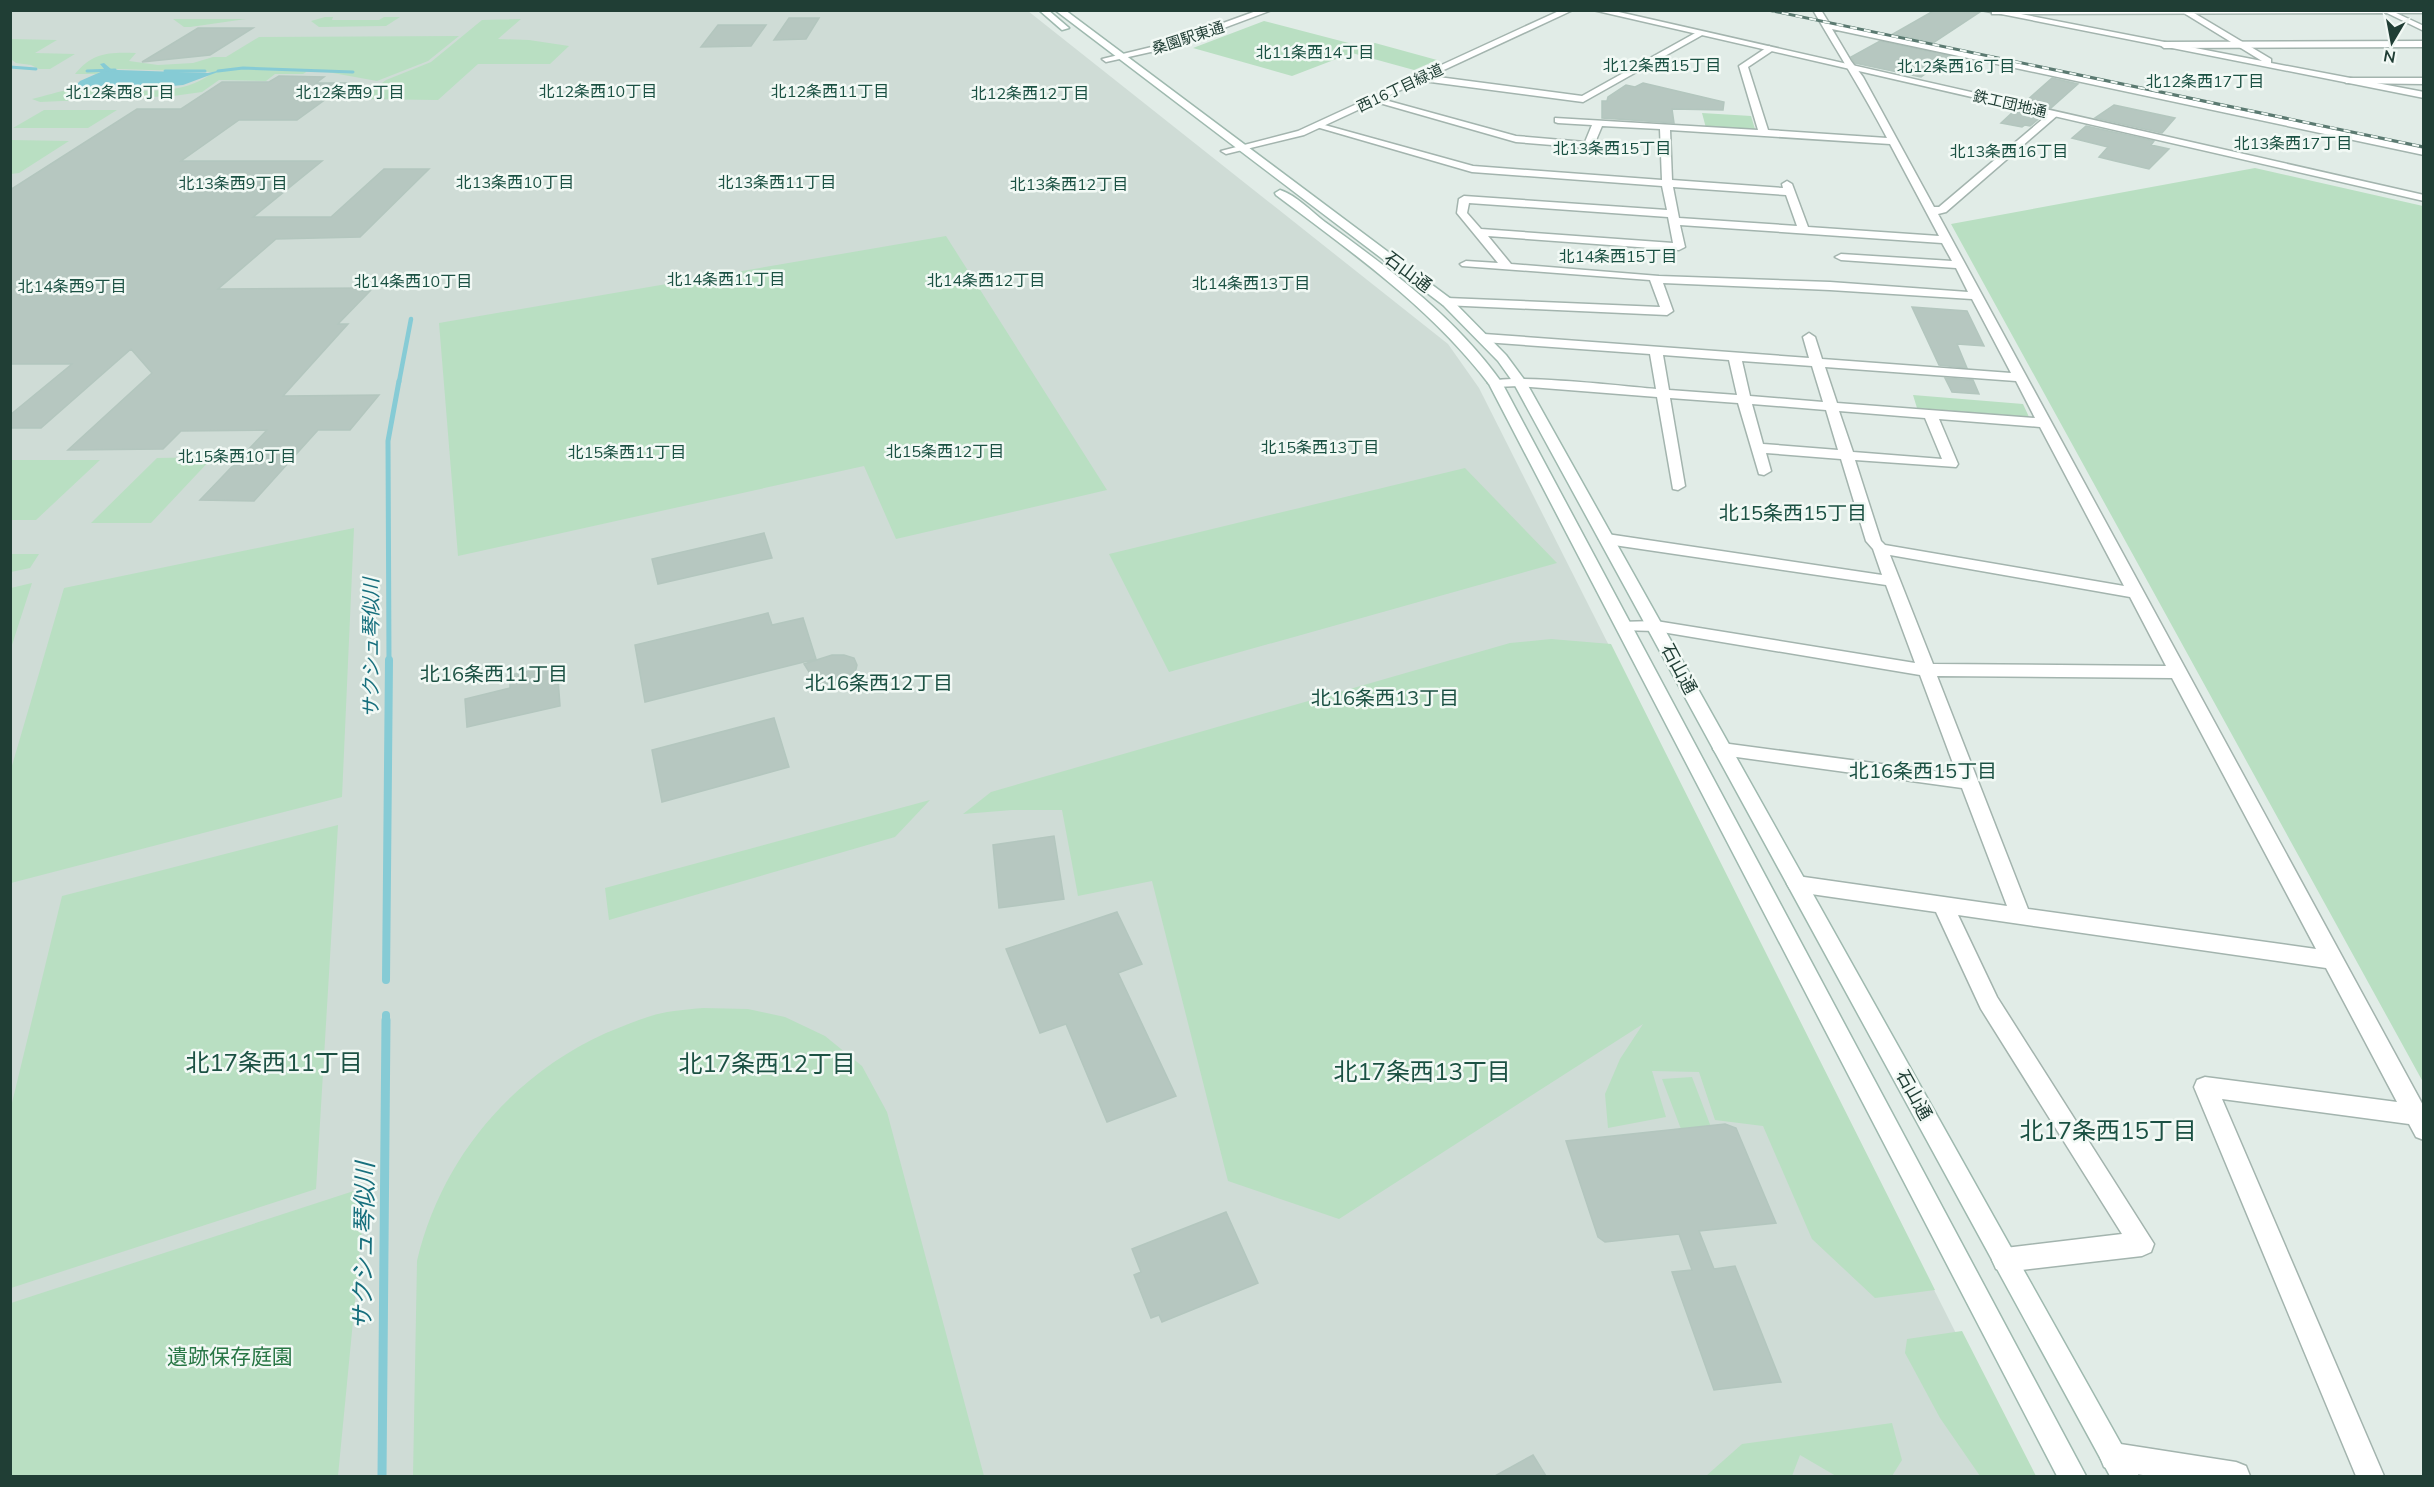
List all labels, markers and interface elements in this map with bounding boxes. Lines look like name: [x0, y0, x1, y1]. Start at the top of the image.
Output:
north arrow: [2362, 12, 2422, 72]
street label: 桑園駅東通: [1149, 17, 1226, 58]
district label: 北11条西14丁目: [1256, 42, 1374, 62]
text: N: [2382, 46, 2397, 68]
district label: 北12条西15丁目: [1603, 55, 1721, 75]
district label: 北12条西16丁目: [1897, 56, 2015, 76]
street label: 西16丁目緑道: [1354, 59, 1446, 116]
district label: 北12条西17丁目: [2146, 71, 2264, 91]
district label: 北12条西10丁目: [539, 81, 657, 101]
district label: 北12条西11丁目: [771, 81, 889, 101]
district label: 北12条西8丁目: [66, 82, 174, 102]
district label: 北12条西9丁目: [296, 82, 404, 102]
district label: 北12条西12丁目: [971, 83, 1089, 103]
street label: 鉄工団地通: [1971, 86, 2049, 121]
district label: 北13条西17丁目: [2234, 133, 2352, 153]
district label: 北13条西15丁目: [1553, 138, 1671, 158]
district label: 北13条西16丁目: [1950, 141, 2068, 161]
district label: 北13条西10丁目: [456, 172, 574, 192]
district label: 北13条西11丁目: [718, 172, 836, 192]
district label: 北13条西9丁目: [179, 173, 287, 193]
district label: 北13条西12丁目: [1010, 174, 1128, 194]
street label: 石山通: [1380, 246, 1437, 297]
district label: 北14条西15丁目: [1559, 246, 1677, 266]
district label: 北14条西11丁目: [667, 269, 785, 289]
district label: 北14条西12丁目: [927, 270, 1045, 290]
district label: 北14条西10丁目: [354, 271, 472, 291]
district label: 北14条西13丁目: [1192, 273, 1310, 293]
district label: 北14条西9丁目: [18, 276, 126, 296]
district label: 北15条西13丁目: [1261, 437, 1379, 457]
district label: 北15条西12丁目: [886, 441, 1004, 461]
district label: 北15条西11丁目: [568, 442, 686, 462]
district label: 北15条西10丁目: [178, 446, 296, 466]
district label: 北15条西15丁目: [1719, 500, 1867, 525]
water label: サクシュ琴似川: [358, 576, 383, 718]
street label: 石山通: [1657, 640, 1702, 698]
district label: 北16条西11丁目: [420, 661, 568, 686]
district label: 北16条西12丁目: [805, 670, 953, 695]
district label: 北16条西13丁目: [1311, 685, 1459, 710]
district label: 北16条西15丁目: [1849, 758, 1997, 783]
district label: 北17条西11丁目: [185, 1047, 363, 1077]
district label: 北17条西12丁目: [678, 1048, 856, 1078]
district label: 北17条西13丁目: [1333, 1056, 1511, 1086]
street label: 石山通: [1891, 1066, 1938, 1124]
district label: 北17条西15丁目: [2019, 1115, 2197, 1145]
water label: サクシュ琴似川: [347, 1159, 380, 1330]
park label: 遺跡保存庭園: [167, 1343, 293, 1369]

